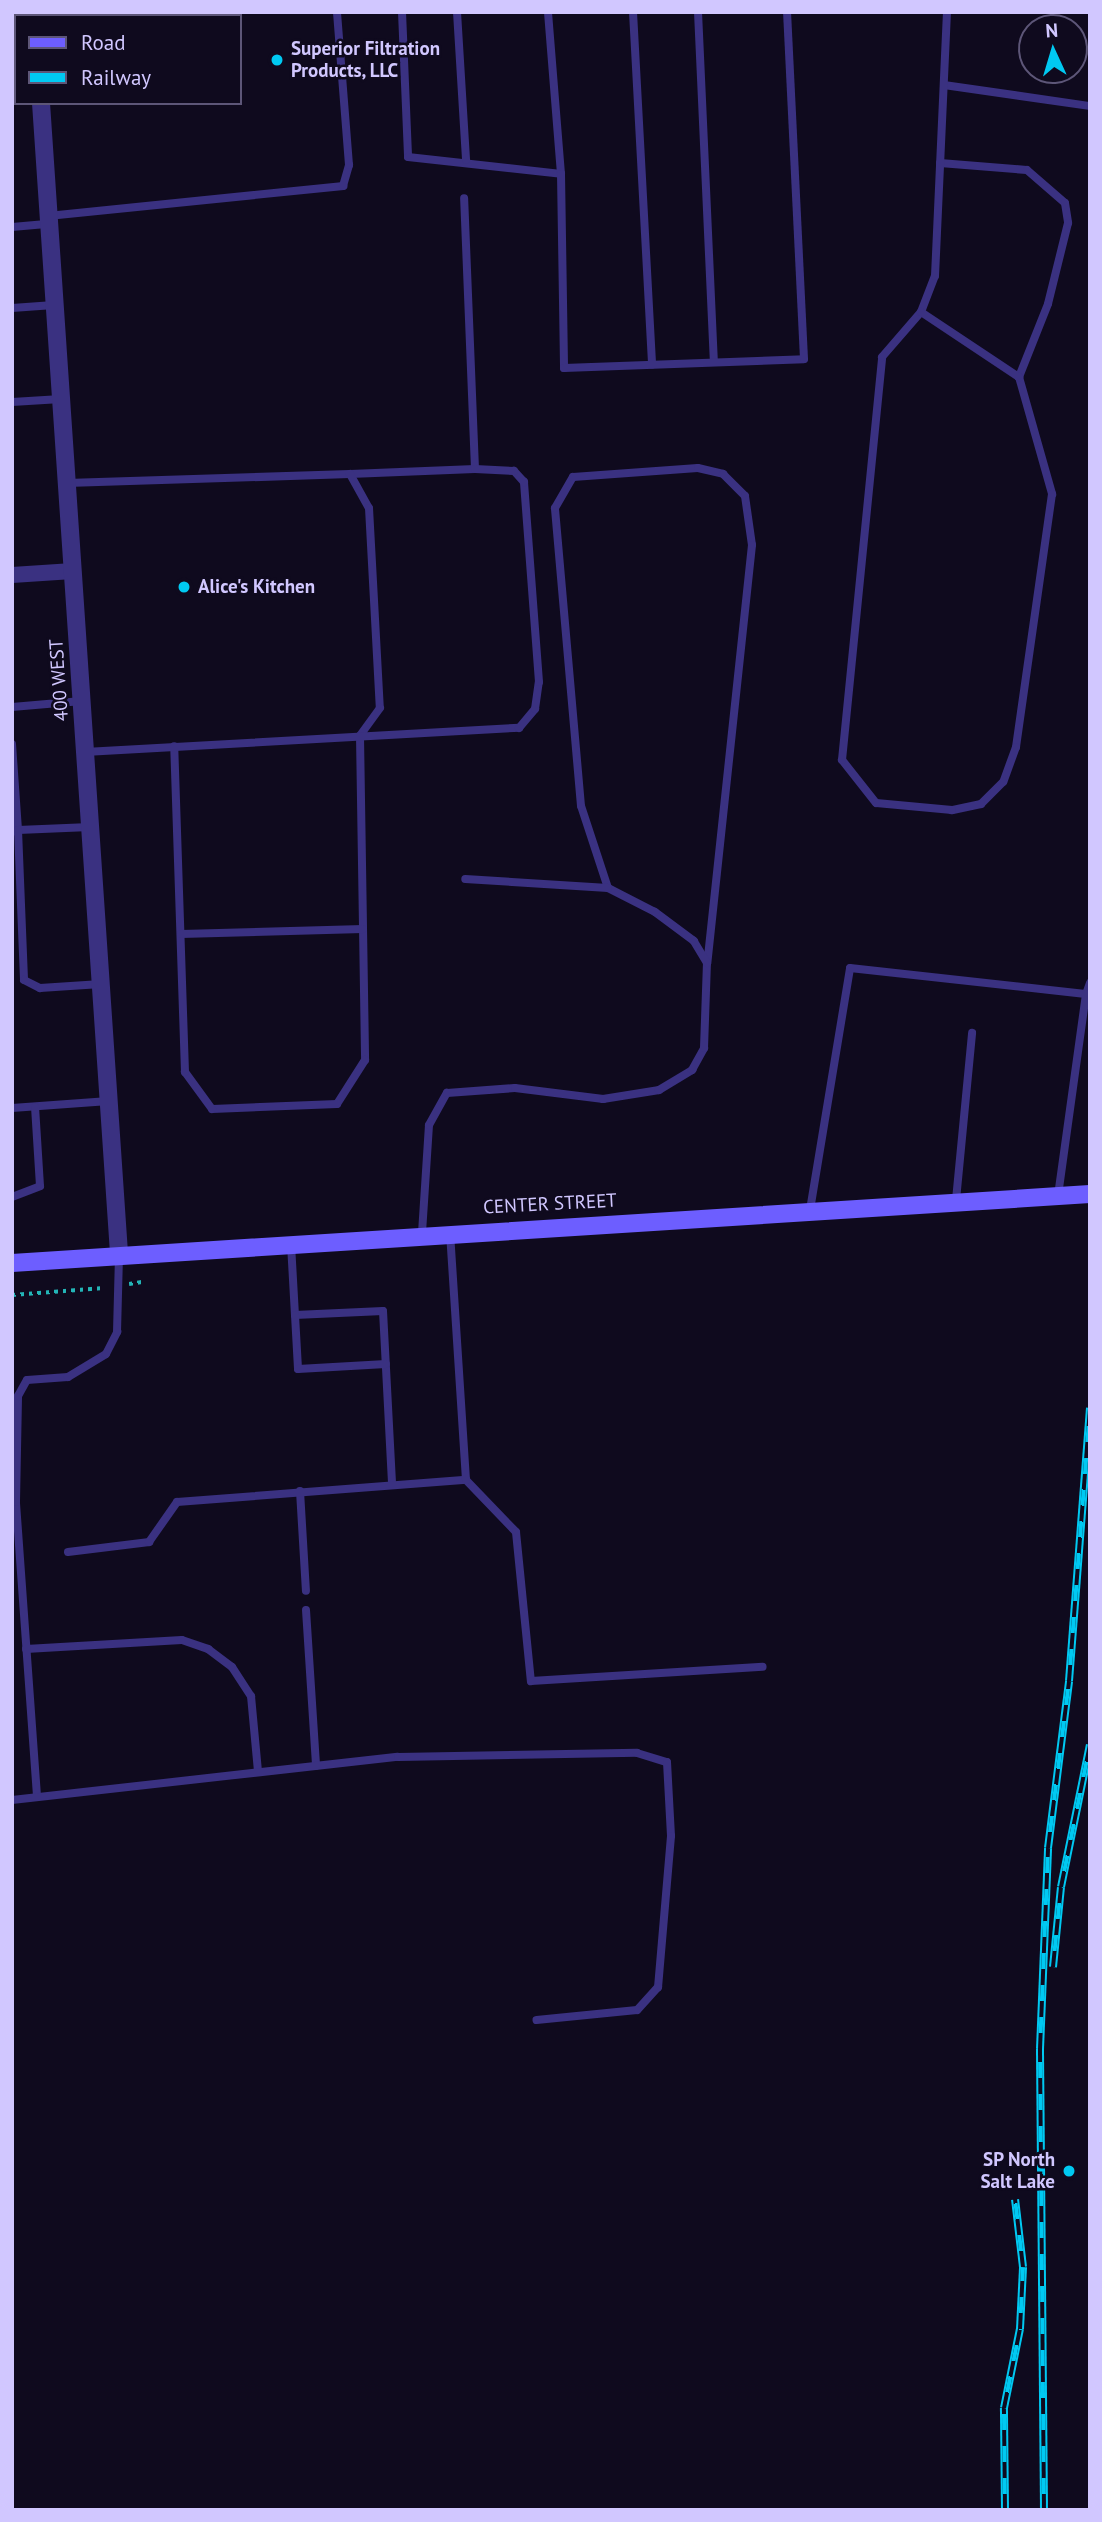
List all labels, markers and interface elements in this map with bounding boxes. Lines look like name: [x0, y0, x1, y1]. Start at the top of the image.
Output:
legend: [14, 14, 242, 105]
north arrow: [1018, 14, 1088, 84]
text: N: [1045, 18, 1059, 42]
text: Road: [81, 29, 125, 56]
place label: Superior Filtration Products, LLC: [291, 38, 440, 82]
marker: Superior Filtration Products, LLC: [269, 52, 285, 68]
text: Railway: [81, 64, 151, 91]
place label: Alice's Kitchen: [198, 576, 315, 598]
marker: Alice's Kitchen: [176, 579, 192, 595]
street label: 400 WEST: [45, 638, 73, 722]
street label: CENTER STREET: [483, 1189, 617, 1219]
place label: SP North Salt Lake: [981, 2149, 1055, 2193]
marker: SP North Salt Lake: [1061, 2163, 1077, 2179]

